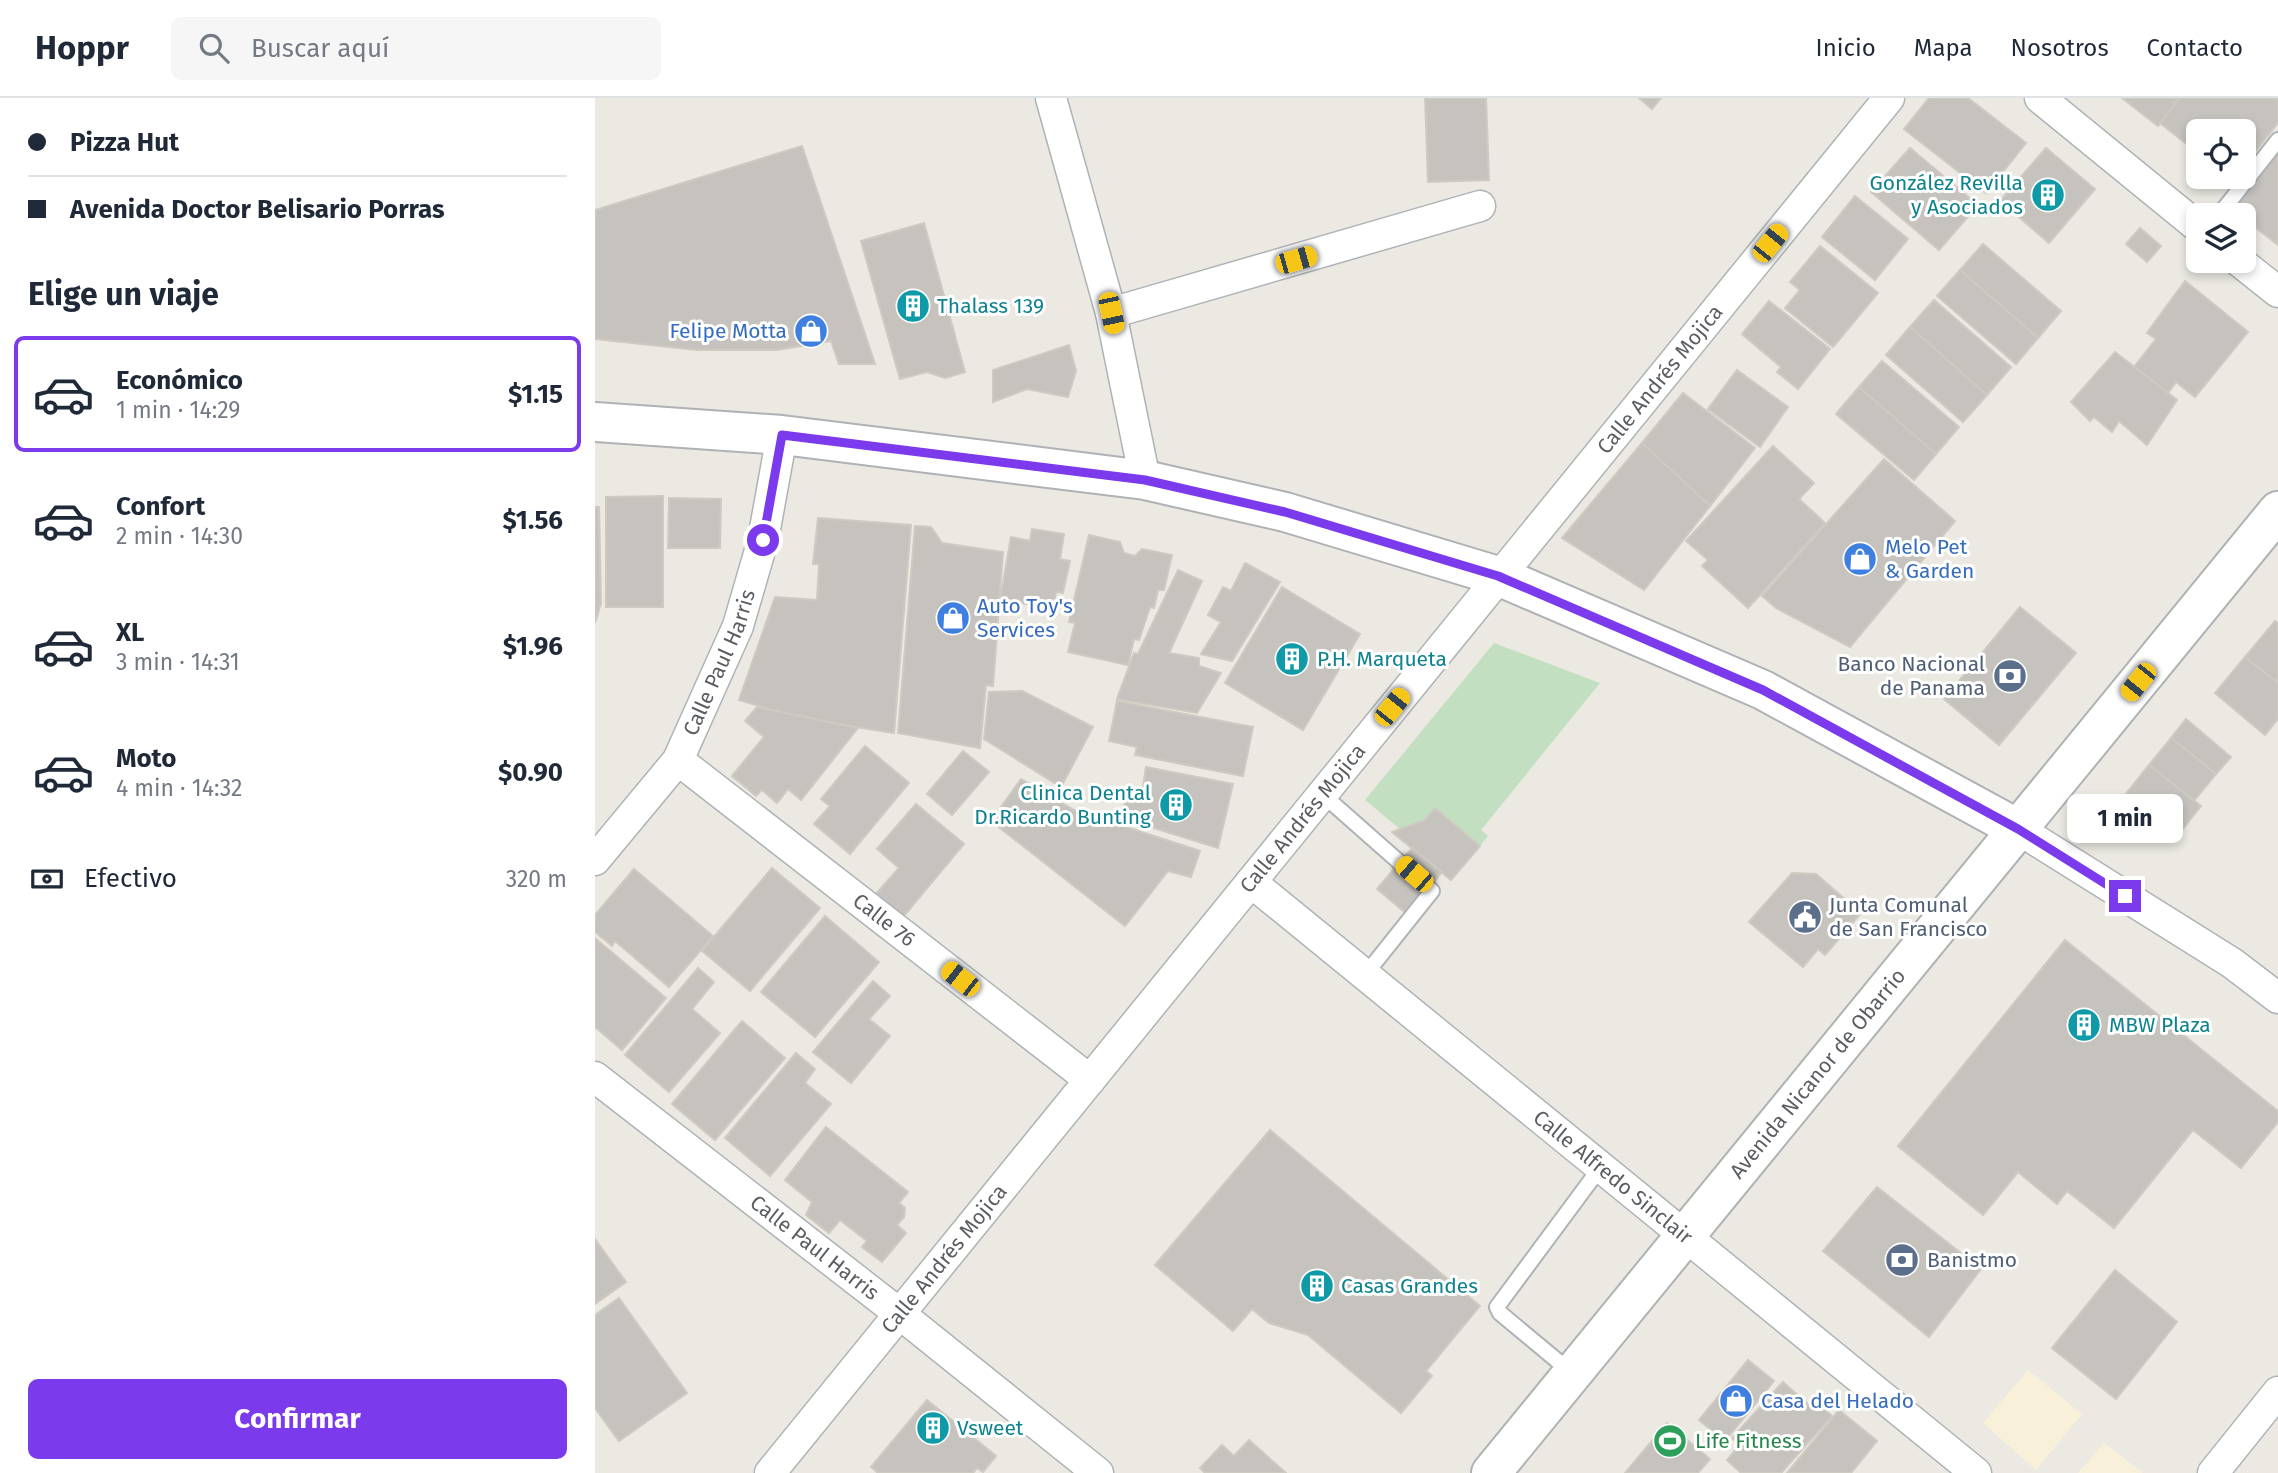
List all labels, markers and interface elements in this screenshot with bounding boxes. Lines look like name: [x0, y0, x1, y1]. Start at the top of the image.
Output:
search box: [171, 17, 661, 80]
text: Hoppr: [35, 28, 129, 68]
icon: search: [195, 29, 233, 67]
text: Buscar aquí: [251, 33, 389, 64]
text: Inicio: [1816, 34, 1876, 62]
text: Mapa: [1914, 34, 1973, 62]
text: Nosotros: [2011, 34, 2109, 62]
text: Contacto: [2147, 34, 2243, 62]
map controls: [2186, 119, 2256, 273]
button: locate: [2186, 119, 2256, 189]
text: Pizza Hut: [70, 127, 179, 158]
place label: González Revilla y Asociados: [1869, 170, 2023, 220]
building icon: González Revilla y Asociados: [2029, 176, 2067, 214]
text: Avenida Doctor Belisario Porras: [70, 194, 445, 225]
button: layers: [2186, 203, 2256, 273]
car: [1749, 220, 1792, 266]
car: [1273, 244, 1320, 276]
text: Elige un viaje: [28, 275, 219, 313]
building icon: Thalass 139: [894, 287, 932, 325]
car: [1097, 290, 1126, 336]
place label: Thalass 139: [937, 293, 1044, 319]
street label: Calle Andrés Mojica: [1592, 299, 1728, 459]
shop icon: Felipe Motta: [792, 312, 830, 350]
place label: Felipe Motta: [669, 318, 787, 344]
icon: car: [32, 363, 95, 426]
text: Económico: [116, 365, 243, 396]
text: $1.15: [508, 379, 563, 410]
text: 1 min · 14:29: [116, 396, 240, 424]
icon: car: [32, 489, 95, 552]
text: Confort: [116, 491, 205, 522]
text: $1.56: [502, 505, 563, 536]
text: 2 min · 14:30: [116, 522, 243, 550]
route start: [747, 524, 779, 556]
place label: Melo Pet & Garden: [1885, 534, 1974, 584]
shop icon: Melo Pet & Garden: [1841, 540, 1879, 578]
street label: Calle Paul Harris: [678, 586, 761, 740]
place label: Auto Toy's Services: [977, 593, 1073, 643]
shop icon: Auto Toy's Services: [934, 599, 972, 637]
icon: car: [32, 615, 95, 678]
text: XL: [116, 617, 144, 648]
text: $1.96: [503, 631, 563, 662]
building icon: P.H. Marqueta: [1273, 640, 1311, 678]
place label: P.H. Marqueta: [1317, 646, 1447, 672]
text: 3 min · 14:31: [116, 648, 240, 676]
place label: Banco Nacional de Panama: [1837, 651, 1985, 701]
bank icon: Banco Nacional de Panama: [1991, 657, 2029, 695]
car: [2117, 659, 2160, 705]
car: [1371, 684, 1414, 730]
street label: Calle Andrés Mojica: [1234, 738, 1371, 898]
icon: car: [32, 741, 95, 804]
text: Moto: [116, 743, 176, 774]
text: $0.90: [498, 757, 563, 788]
text: 4 min · 14:32: [116, 774, 242, 802]
place label: Clinica Dental Dr.Ricardo Bunting: [974, 780, 1151, 830]
building icon: Clinica Dental Dr.Ricardo Bunting: [1157, 786, 1195, 824]
callout: 1 min: [2067, 794, 2183, 844]
text: 1 min: [2097, 804, 2153, 832]
car: [1392, 852, 1437, 896]
icon: cash: [28, 860, 66, 898]
text: Efectivo: [84, 863, 177, 894]
text: 320 m: [506, 865, 567, 893]
route end: [2109, 880, 2141, 912]
street label: Calle 76: [848, 888, 921, 952]
place label: Junta Comunal de San Francisco: [1829, 892, 1988, 942]
public building icon: Junta Comunal de San Francisco: [1786, 898, 1824, 936]
car: [937, 958, 984, 1000]
street label: Avenida Nicanor de Obarrio: [1724, 963, 1911, 1184]
building icon: MBW Plaza: [2065, 1006, 2103, 1044]
place label: MBW Plaza: [2109, 1012, 2211, 1038]
street label: Calle Alfredo Sinclair: [1528, 1104, 1698, 1250]
street label: Calle Andrés Mojica: [876, 1179, 1013, 1339]
street label: Calle Paul Harris: [745, 1189, 884, 1306]
bank icon: Banistmo: [1883, 1241, 1921, 1279]
place label: Banistmo: [1927, 1247, 2017, 1273]
building icon: Casas Grandes: [1298, 1267, 1336, 1305]
place label: Casas Grandes: [1341, 1273, 1478, 1299]
button: Confirmar: [28, 1379, 567, 1459]
shop icon: Casa del Helado: [1717, 1382, 1755, 1420]
place label: Casa del Helado: [1761, 1388, 1914, 1414]
building icon: Vsweet: [914, 1409, 952, 1447]
place label: Vsweet: [957, 1415, 1024, 1441]
sports icon: Life Fitness: [1651, 1422, 1689, 1460]
place label: Life Fitness: [1695, 1428, 1802, 1454]

